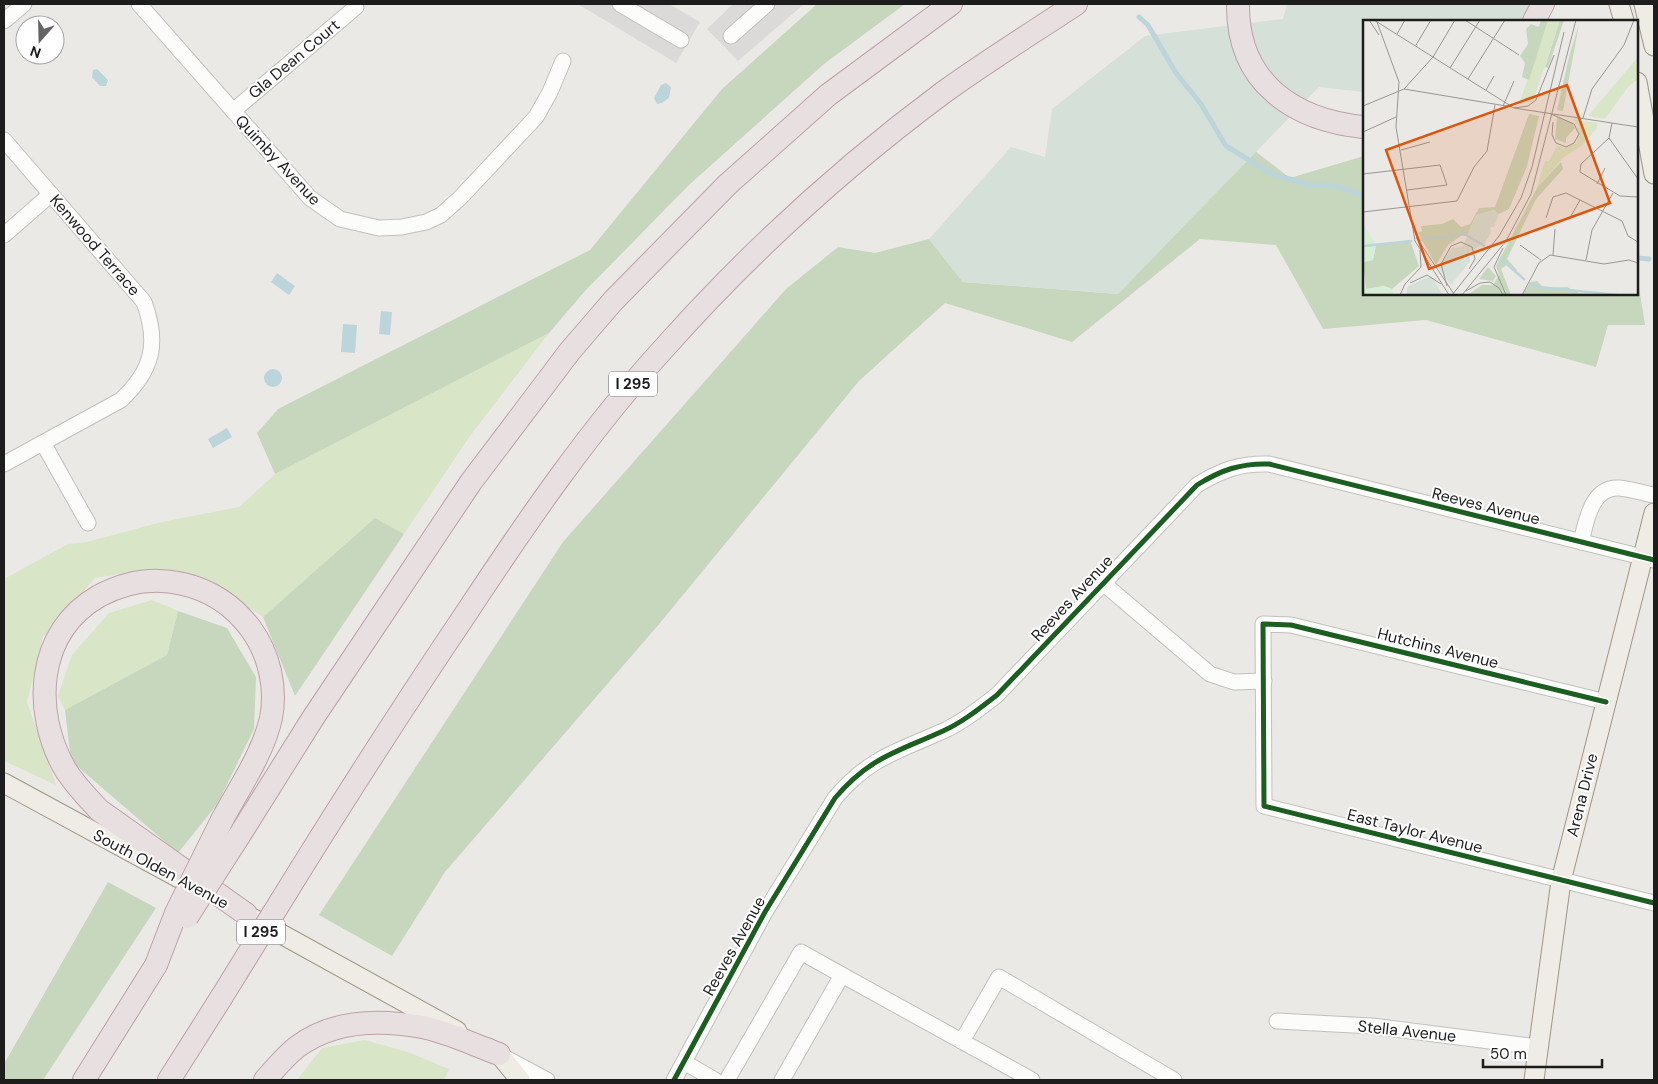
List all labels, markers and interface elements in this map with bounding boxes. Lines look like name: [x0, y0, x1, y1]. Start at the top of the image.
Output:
north arrow: [15, 15, 65, 65]
street label: Gla Dean Court: [244, 15, 344, 103]
inset map: [1363, 20, 1638, 295]
text: N: [28, 42, 43, 62]
street label: Quimby Avenue: [231, 110, 325, 210]
street label: Kenwood Terrace: [45, 190, 145, 300]
road number: I 295: [609, 372, 657, 396]
street label: Reeves Avenue: [1430, 482, 1542, 530]
street label: Reeves Avenue: [1027, 550, 1117, 646]
street label: Hutchins Avenue: [1375, 623, 1501, 673]
street label: Arena Drive: [1561, 751, 1603, 839]
street label: East Taylor Avenue: [1345, 804, 1485, 858]
street label: South Olden Avenue: [90, 824, 232, 914]
street label: Reeves Avenue: [698, 893, 770, 999]
road number: I 295: [237, 920, 285, 944]
street label: Stella Avenue: [1357, 1015, 1457, 1047]
scale bar: [1483, 1036, 1602, 1068]
text: 50 m: [1490, 1044, 1527, 1064]

